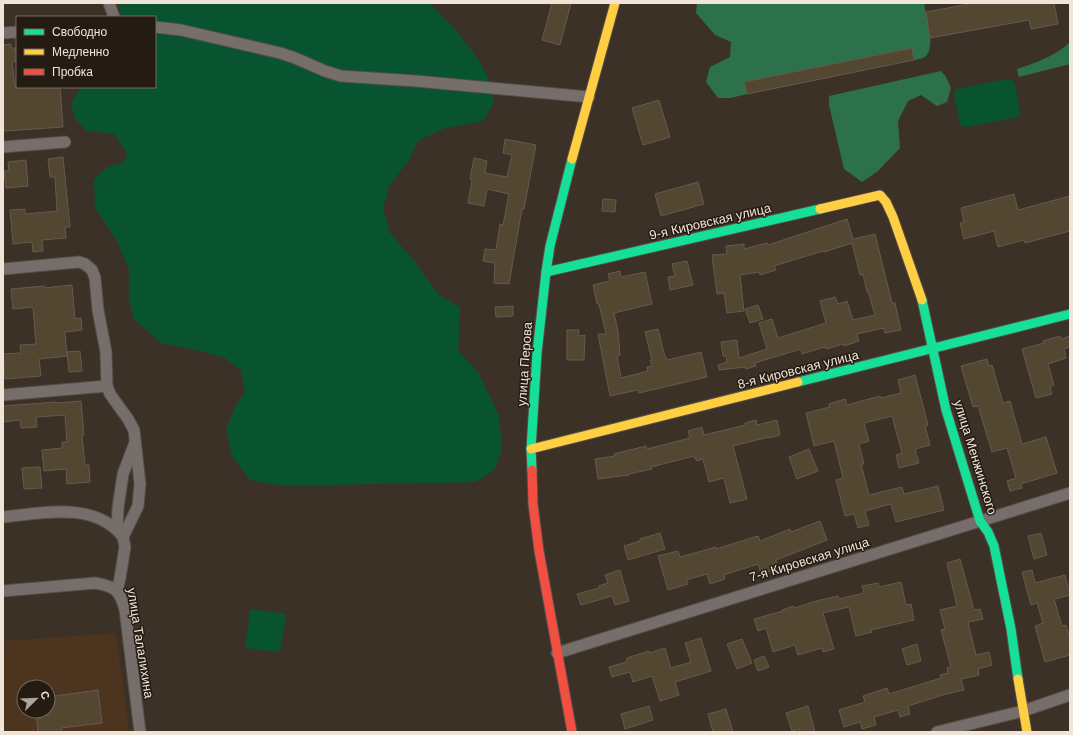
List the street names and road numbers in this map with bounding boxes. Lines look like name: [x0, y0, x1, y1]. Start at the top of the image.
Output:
street label: 9-я Кировская улица: [648, 200, 773, 243]
street label: улица Перова: [514, 321, 535, 407]
street label: 8-я Кировская улица: [736, 347, 861, 392]
street label: улица Менжинского: [951, 398, 1000, 516]
street label: 7-я Кировская улица: [747, 534, 872, 585]
street label: улица Талалихина: [124, 587, 157, 700]

